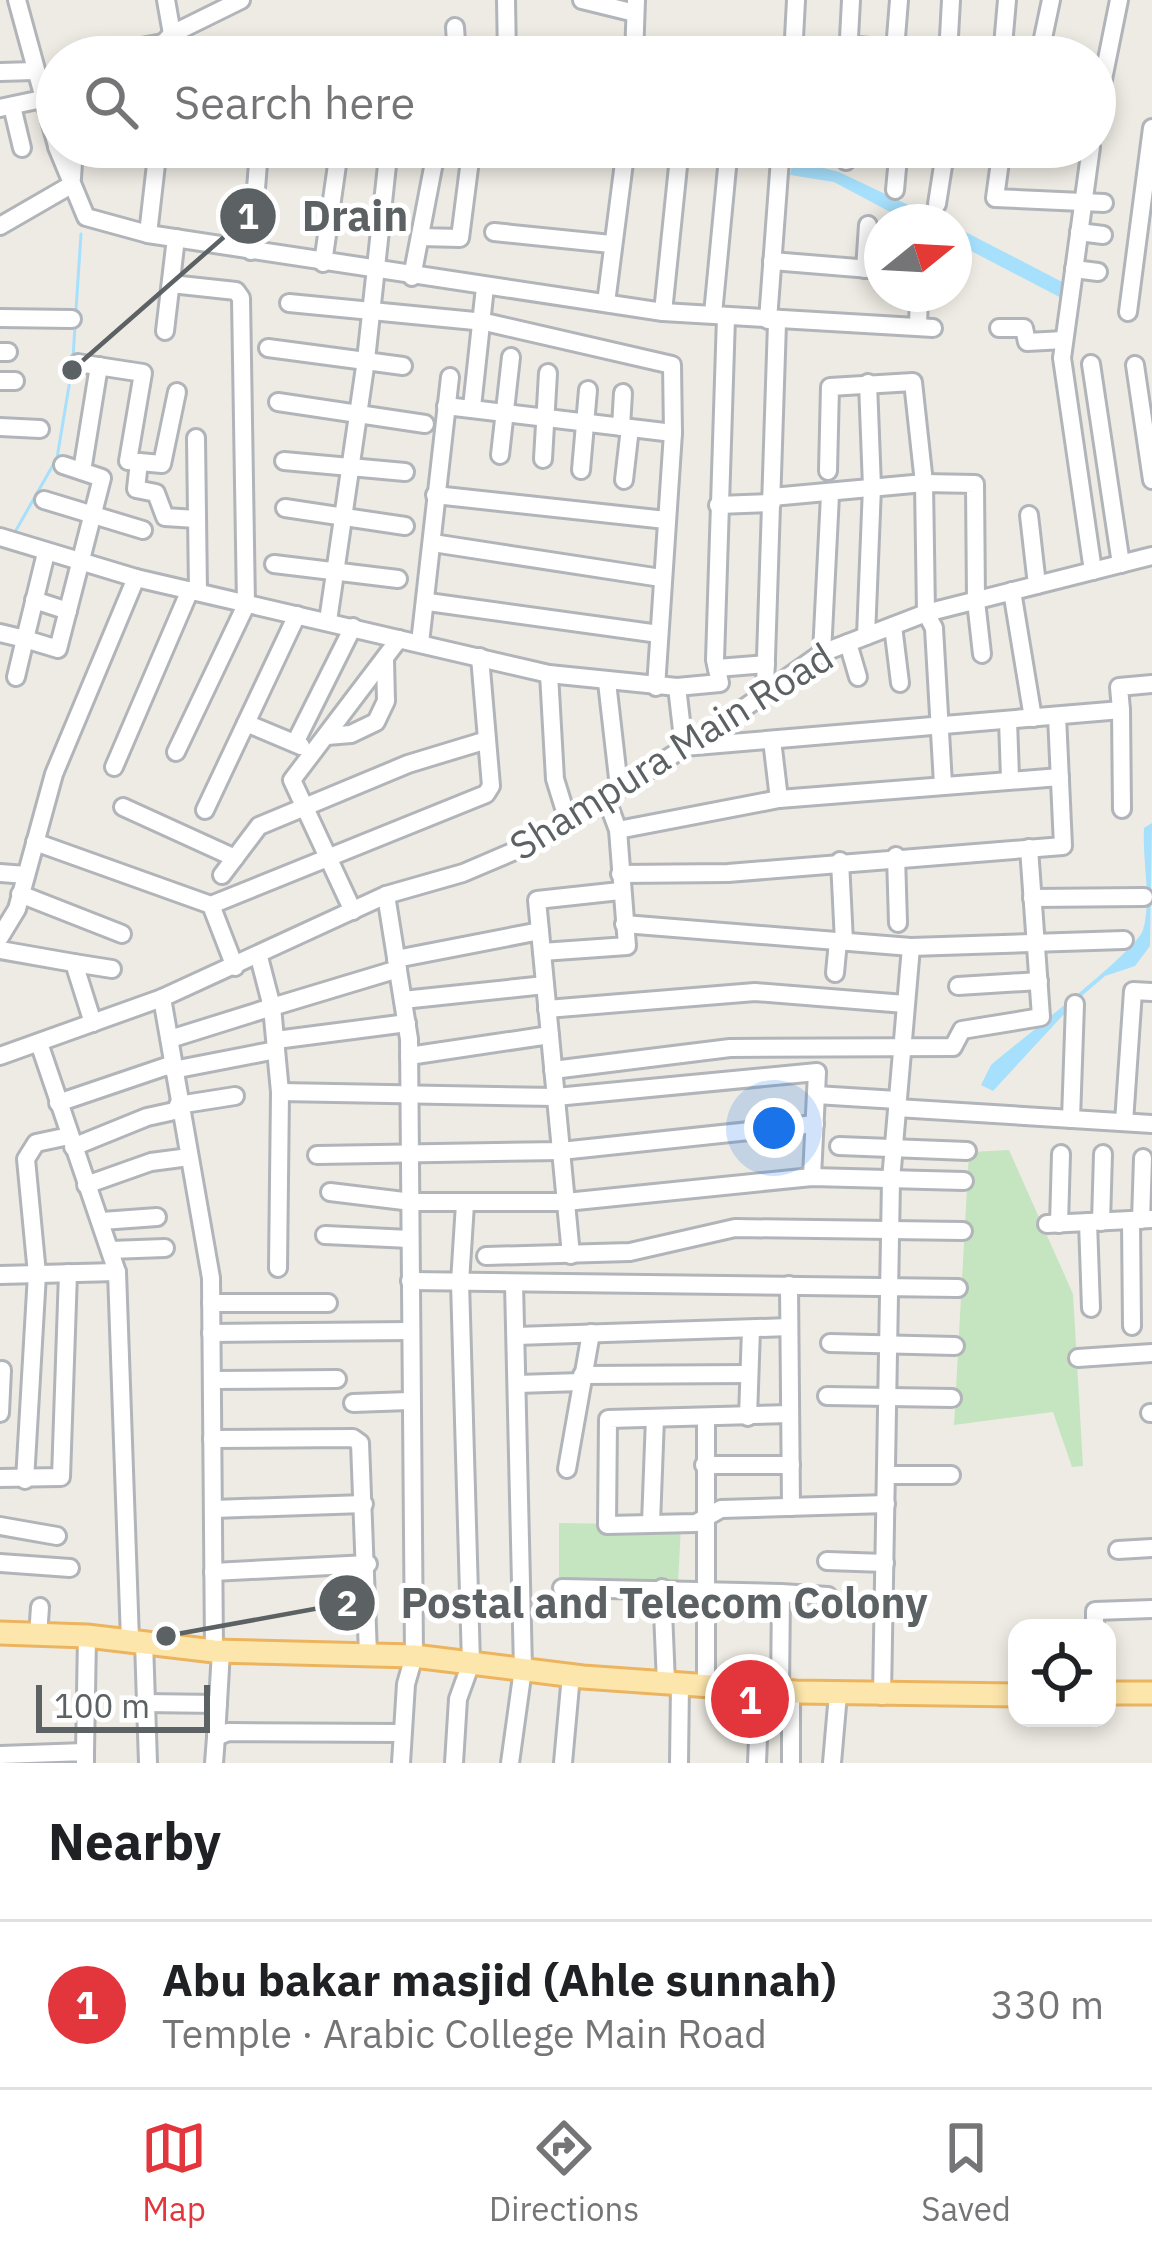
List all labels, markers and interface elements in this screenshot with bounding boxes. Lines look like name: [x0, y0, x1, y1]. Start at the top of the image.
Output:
search box: [36, 36, 1116, 168]
icon: search: [78, 69, 144, 135]
text: Search here: [174, 73, 415, 131]
callout: Drain: [218, 177, 433, 255]
text: Drain: [302, 188, 408, 243]
text: 1: [237, 192, 259, 239]
north arrow: [864, 204, 972, 312]
street label: Shampura Main Road: [500, 631, 842, 871]
your location: [744, 1098, 804, 1158]
callout: Postal and Telecom Colony: [317, 1564, 952, 1642]
text: Postal and Telecom Colony: [400, 1575, 928, 1630]
text: 2: [336, 1579, 358, 1626]
map controls: [1008, 1619, 1116, 1727]
button: locate: [1008, 1619, 1116, 1727]
pin: 1: [711, 1654, 789, 1744]
scale bar: [36, 1679, 210, 1732]
text: 100 m: [54, 1684, 150, 1727]
text: Nearby: [48, 1808, 221, 1874]
text: Abu bakar masjid (Ahle sunnah): [162, 1950, 836, 2008]
text: 1: [75, 1979, 99, 2030]
text: 330 m: [991, 1979, 1104, 2030]
text: Temple · Arabic College Main Road: [162, 2008, 767, 2059]
tab: Map: [141, 2115, 207, 2230]
tab: Directions: [489, 2115, 639, 2230]
tab: Saved: [921, 2115, 1011, 2230]

